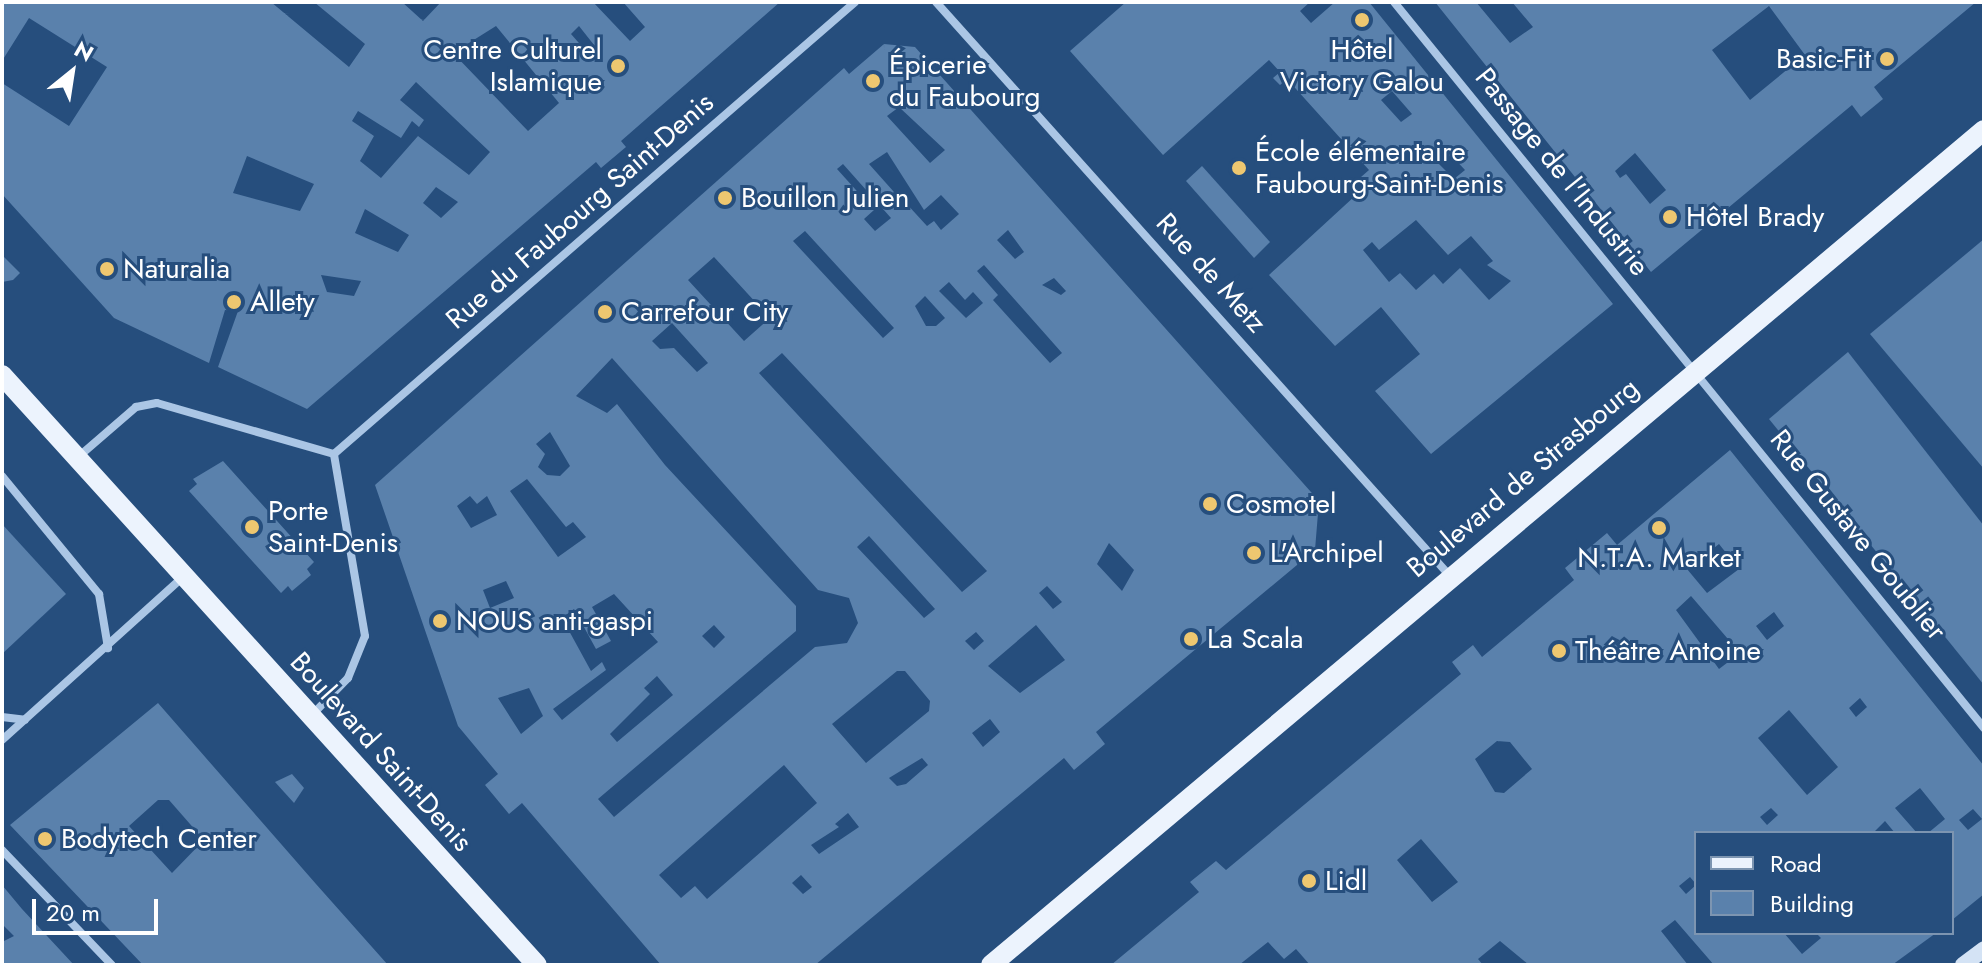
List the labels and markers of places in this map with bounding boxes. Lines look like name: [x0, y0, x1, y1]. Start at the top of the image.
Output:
marker: Hôtel Victory Galou: [1353, 11, 1371, 29]
place label: Centre Culturel Islamique: [423, 33, 602, 99]
place label: Hôtel Victory Galou: [1280, 33, 1444, 99]
place label: Basic-Fit: [1776, 42, 1871, 76]
place label: Épicerie du Faubourg: [889, 48, 1040, 114]
marker: Basic-Fit: [1878, 50, 1896, 68]
marker: Centre Culturel Islamique: [609, 57, 627, 75]
marker: Épicerie du Faubourg: [864, 72, 882, 90]
place label: École élémentaire Faubourg-Saint-Denis: [1255, 135, 1503, 201]
marker: École élémentaire Faubourg-Saint-Denis: [1230, 159, 1248, 177]
place label: Bouillon Julien: [741, 181, 909, 215]
marker: Bouillon Julien: [716, 189, 734, 207]
place label: Hôtel Brady: [1686, 200, 1824, 234]
marker: Hôtel Brady: [1661, 208, 1679, 226]
place label: Naturalia: [123, 252, 230, 286]
marker: Naturalia: [98, 260, 116, 278]
place label: Allety: [250, 285, 315, 319]
marker: Allety: [225, 293, 243, 311]
place label: Carrefour City: [621, 295, 788, 329]
marker: Carrefour City: [596, 303, 614, 321]
place label: Cosmotel: [1226, 487, 1336, 521]
place label: Porte Saint-Denis: [268, 494, 398, 560]
marker: Cosmotel: [1201, 495, 1219, 513]
marker: Porte Saint-Denis: [243, 518, 261, 536]
marker: N.T.A. Market: [1650, 519, 1668, 537]
place label: L'Archipel: [1270, 536, 1384, 570]
place label: N.T.A. Market: [1577, 541, 1741, 575]
marker: L'Archipel: [1245, 544, 1263, 562]
place label: NOUS anti-gaspi: [456, 604, 653, 638]
marker: NOUS anti-gaspi: [431, 612, 449, 630]
place label: La Scala: [1207, 622, 1304, 656]
marker: La Scala: [1182, 630, 1200, 648]
place label: Théâtre Antoine: [1575, 634, 1761, 668]
marker: Théâtre Antoine: [1550, 642, 1568, 660]
place label: Bodytech Center: [61, 822, 257, 856]
marker: Bodytech Center: [36, 830, 54, 848]
place label: Lidl: [1325, 864, 1367, 898]
marker: Lidl: [1300, 872, 1318, 890]

